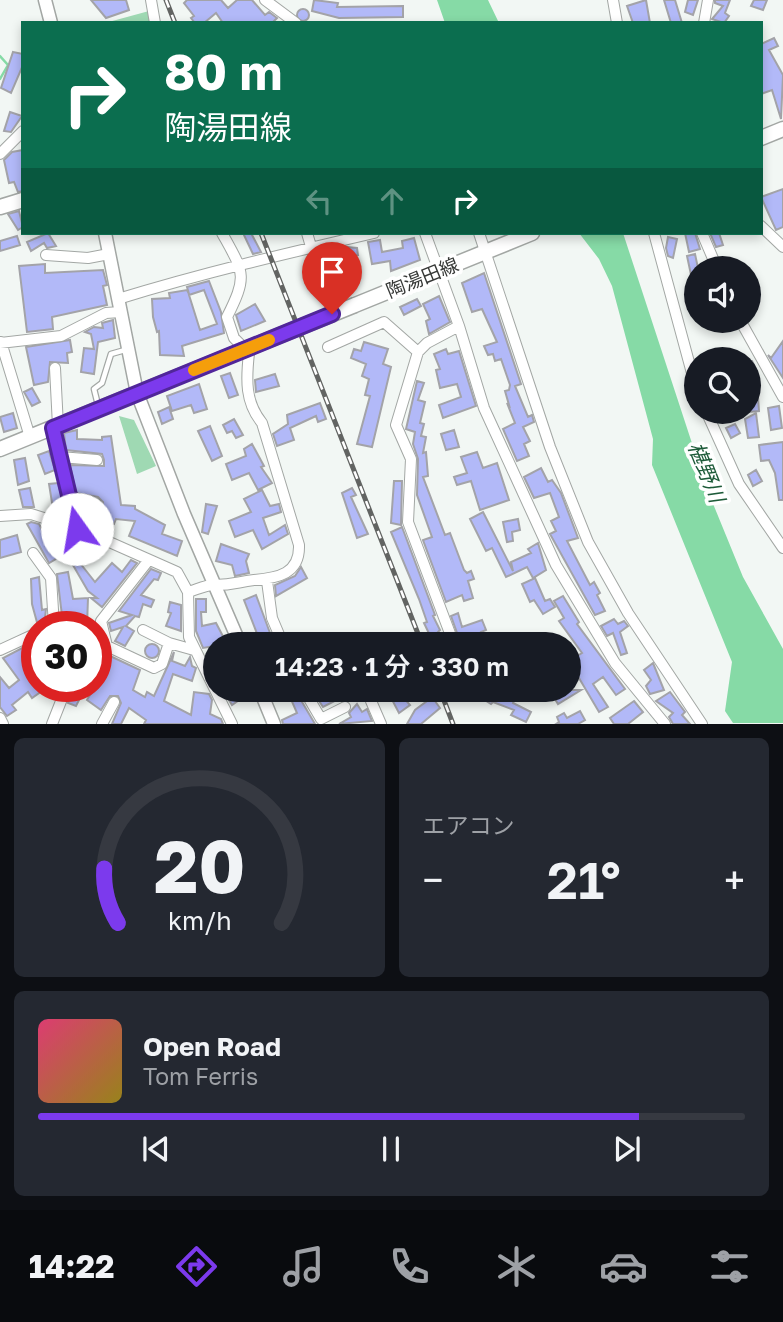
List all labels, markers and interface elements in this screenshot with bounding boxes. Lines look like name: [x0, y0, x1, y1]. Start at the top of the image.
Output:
text: 80 m: [164, 42, 282, 101]
icon: right: [49, 49, 140, 140]
text: 陶湯田線: [164, 108, 292, 146]
icon: left: [300, 182, 338, 220]
icon: ahead: [373, 182, 411, 220]
icon: right: [446, 182, 484, 220]
pin: [302, 242, 362, 314]
street label: 陶湯田線: [382, 252, 462, 302]
icon: arrive: [313, 253, 351, 291]
map controls: [684, 256, 761, 424]
button: sound: [684, 256, 761, 333]
button: search: [684, 347, 761, 424]
water label: 椹野川: [683, 438, 732, 508]
position arrow: [40, 492, 114, 566]
speed limit sign: 30: [21, 611, 112, 702]
text: 14:23 · 1 分 · 330 m: [275, 651, 509, 682]
text: エアコン: [423, 811, 515, 839]
text: 20: [153, 823, 245, 910]
text: 21°: [547, 848, 621, 910]
text: −: [423, 857, 443, 902]
text: +: [724, 857, 745, 902]
text: km/h: [167, 905, 231, 936]
text: Open Road: [143, 1031, 281, 1062]
text: Tom Ferris: [143, 1062, 258, 1090]
icon: previous: [137, 1130, 175, 1168]
icon: pause: [372, 1130, 410, 1168]
icon: next: [608, 1130, 646, 1168]
icon: directions: [172, 1242, 221, 1291]
icon: music: [279, 1242, 328, 1291]
icon: phone: [385, 1242, 434, 1291]
icon: climate: [492, 1242, 541, 1291]
icon: car: [599, 1242, 648, 1291]
icon: filters: [705, 1242, 754, 1291]
text: 14:22: [29, 1247, 115, 1285]

